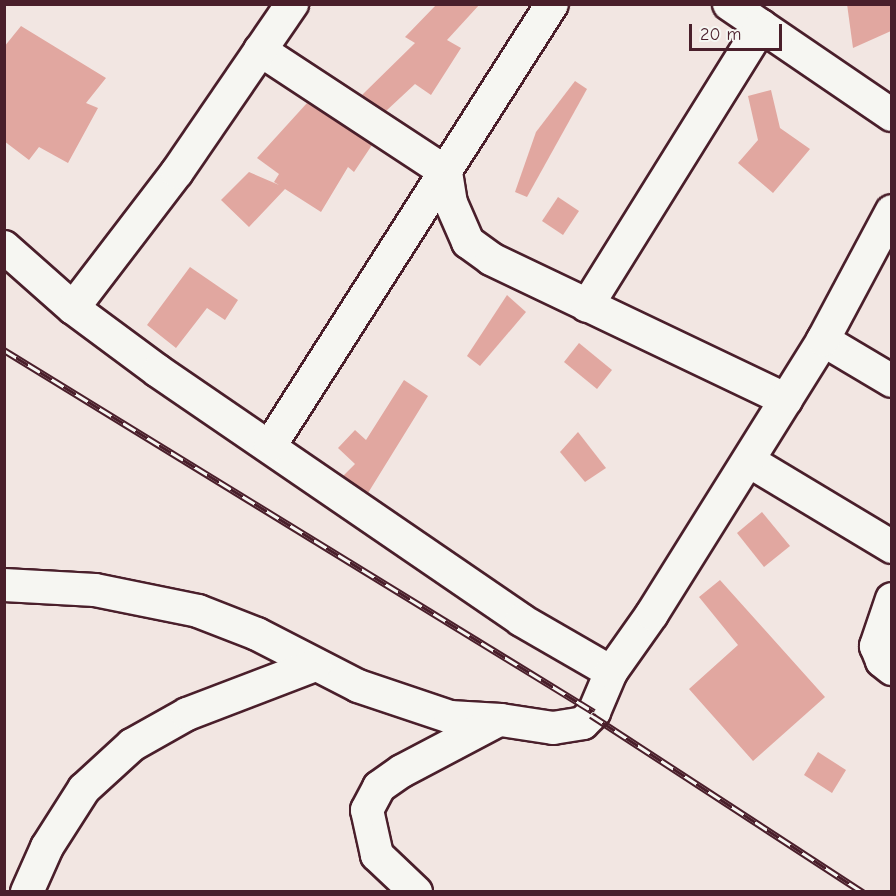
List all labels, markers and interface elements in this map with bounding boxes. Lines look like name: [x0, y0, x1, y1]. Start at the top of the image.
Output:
scale bar: [692, 12, 785, 50]
text: 20 m: [700, 24, 741, 45]

